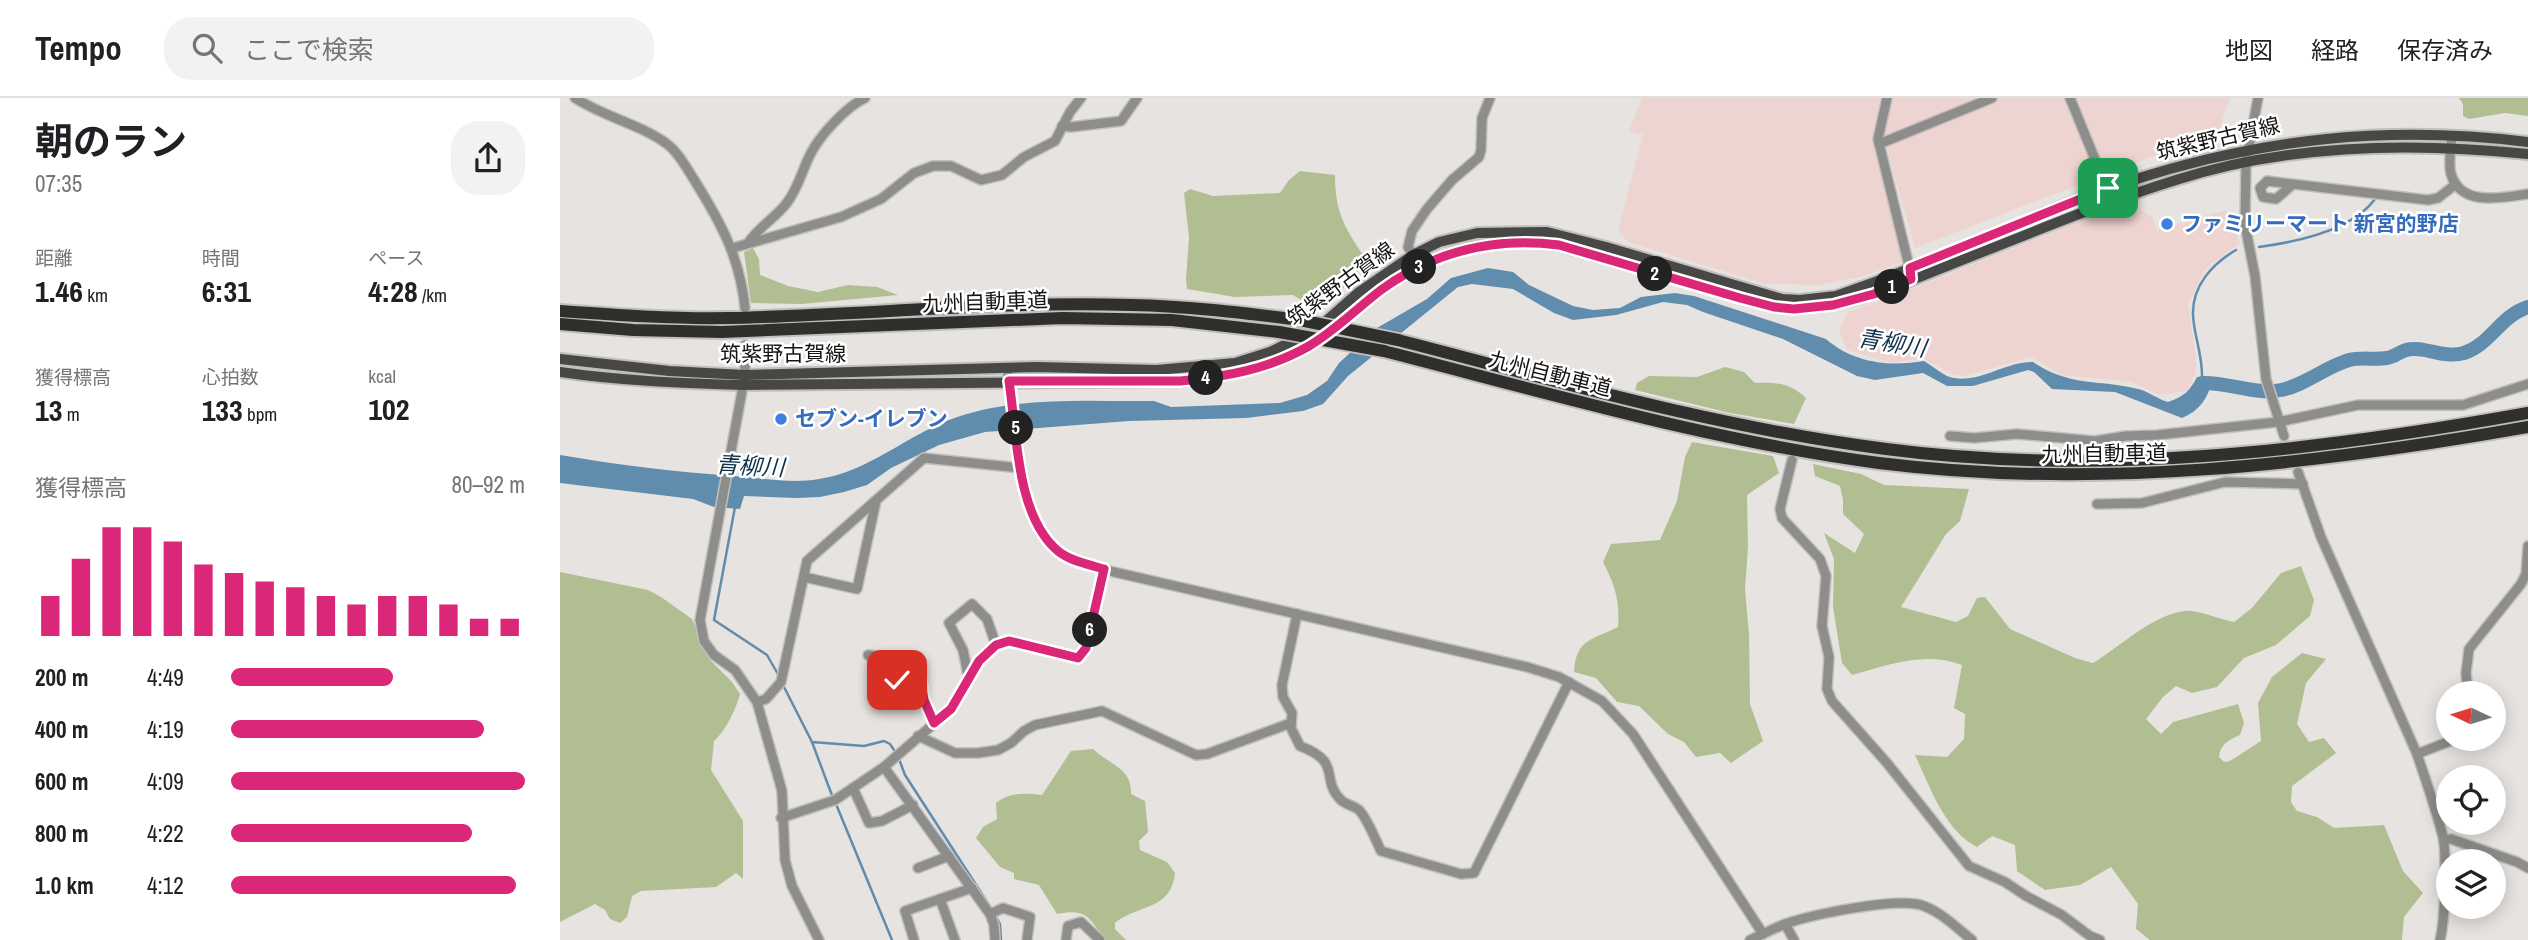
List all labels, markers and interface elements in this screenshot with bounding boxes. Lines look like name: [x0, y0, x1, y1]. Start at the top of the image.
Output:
search box: [164, 17, 654, 80]
text: Tempo: [35, 26, 122, 70]
icon: search: [188, 29, 226, 67]
text: ここで検索: [244, 32, 374, 67]
text: 地図: [2225, 34, 2273, 66]
text: 経路: [2311, 34, 2359, 66]
text: 保存済み: [2397, 34, 2493, 66]
street label: 筑紫野古賀線: [2153, 110, 2283, 167]
text: 朝のラン: [35, 116, 187, 167]
button: share: [451, 121, 525, 195]
pin: [2078, 158, 2138, 218]
text: 07:35: [35, 168, 82, 199]
icon: arrive: [2089, 169, 2127, 207]
place label: ファミリーマート 新宮的野店: [2181, 209, 2459, 238]
marker: ファミリーマート 新宮的野店: [2159, 216, 2175, 232]
street label: 筑紫野古賀線: [1281, 235, 1400, 332]
text: 距離: [35, 245, 73, 271]
text: 時間: [202, 245, 240, 271]
text: ペース: [368, 245, 424, 271]
pin: 3: [1402, 250, 1436, 284]
text: 3: [1414, 253, 1423, 279]
pin: 2: [1638, 256, 1672, 292]
text: 2: [1650, 260, 1659, 286]
pin: 1: [1874, 270, 1910, 304]
text: 1.46: [35, 271, 83, 311]
text: 6:31: [202, 271, 251, 311]
text: 4:28: [368, 271, 418, 311]
text: 1: [1887, 273, 1896, 299]
text: km: [83, 282, 108, 308]
text: /km: [418, 282, 447, 308]
street label: 九州自動車道: [922, 285, 1048, 318]
water label: 青柳川: [1856, 322, 1932, 364]
street label: 筑紫野古賀線: [720, 339, 846, 368]
street label: 九州自動車道: [1485, 344, 1615, 403]
pin: 4: [1188, 360, 1224, 396]
text: kcal: [368, 363, 396, 389]
text: 獲得標高: [35, 364, 111, 390]
text: 心拍数: [202, 364, 259, 390]
text: 4: [1201, 364, 1210, 390]
text: 102: [368, 389, 409, 429]
text: 13: [35, 390, 62, 430]
text: 133: [202, 390, 243, 430]
text: m: [62, 401, 80, 427]
text: bpm: [243, 401, 277, 427]
place label: セブン-イレブン: [795, 404, 948, 433]
pin: 5: [998, 410, 1034, 446]
marker: セブン-イレブン: [773, 411, 789, 427]
text: 5: [1011, 414, 1020, 440]
street label: 九州自動車道: [2041, 438, 2167, 469]
water label: 青柳川: [715, 448, 788, 483]
text: 80–92 m: [452, 469, 525, 500]
text: 獲得標高: [35, 472, 127, 503]
pin: 6: [1072, 612, 1108, 648]
text: 6: [1085, 616, 1094, 642]
pin: [867, 650, 927, 710]
icon: check: [878, 661, 916, 699]
text: 200 m: [35, 662, 88, 693]
text: 4:49: [147, 662, 184, 693]
north arrow: [2436, 681, 2506, 751]
map controls: [2436, 681, 2506, 919]
text: 400 m: [35, 714, 88, 745]
text: 4:19: [147, 714, 184, 745]
button: locate: [2436, 765, 2506, 835]
text: 600 m: [35, 766, 88, 797]
text: 4:09: [147, 766, 184, 797]
text: 800 m: [35, 818, 88, 849]
text: 4:22: [147, 818, 184, 849]
button: layers: [2436, 849, 2506, 919]
text: 1.0 km: [35, 870, 94, 901]
text: 4:12: [147, 870, 184, 901]

